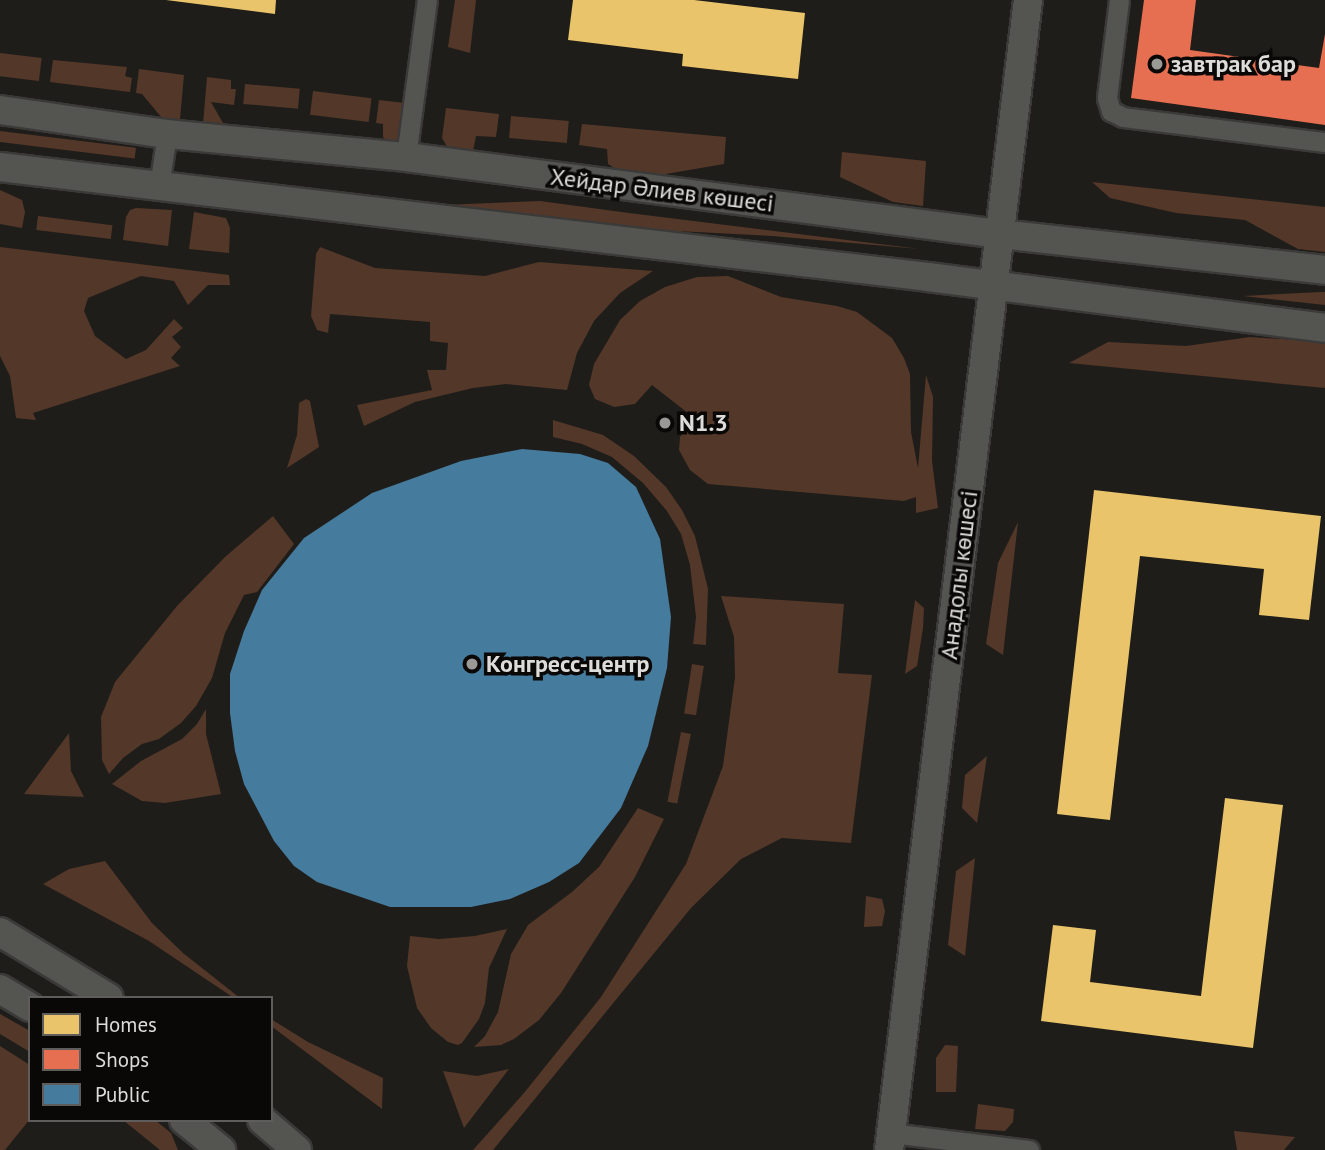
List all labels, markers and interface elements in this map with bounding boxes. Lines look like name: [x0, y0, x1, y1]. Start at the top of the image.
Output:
place label: завтрак бар: [1171, 50, 1296, 78]
marker: завтрак бар: [1149, 56, 1165, 72]
street label: Хейдар Әлиев көшесі: [549, 162, 775, 218]
place label: N1.3: [679, 409, 728, 437]
marker: N1.3: [657, 415, 673, 431]
street label: Анадолы көшесі: [934, 489, 984, 661]
place label: Конгресс-центр: [486, 650, 650, 678]
marker: Конгресс-центр: [464, 656, 480, 672]
legend: [28, 996, 273, 1122]
text: Homes: [95, 1011, 157, 1038]
text: Shops: [95, 1046, 149, 1073]
text: Public: [95, 1081, 150, 1108]

